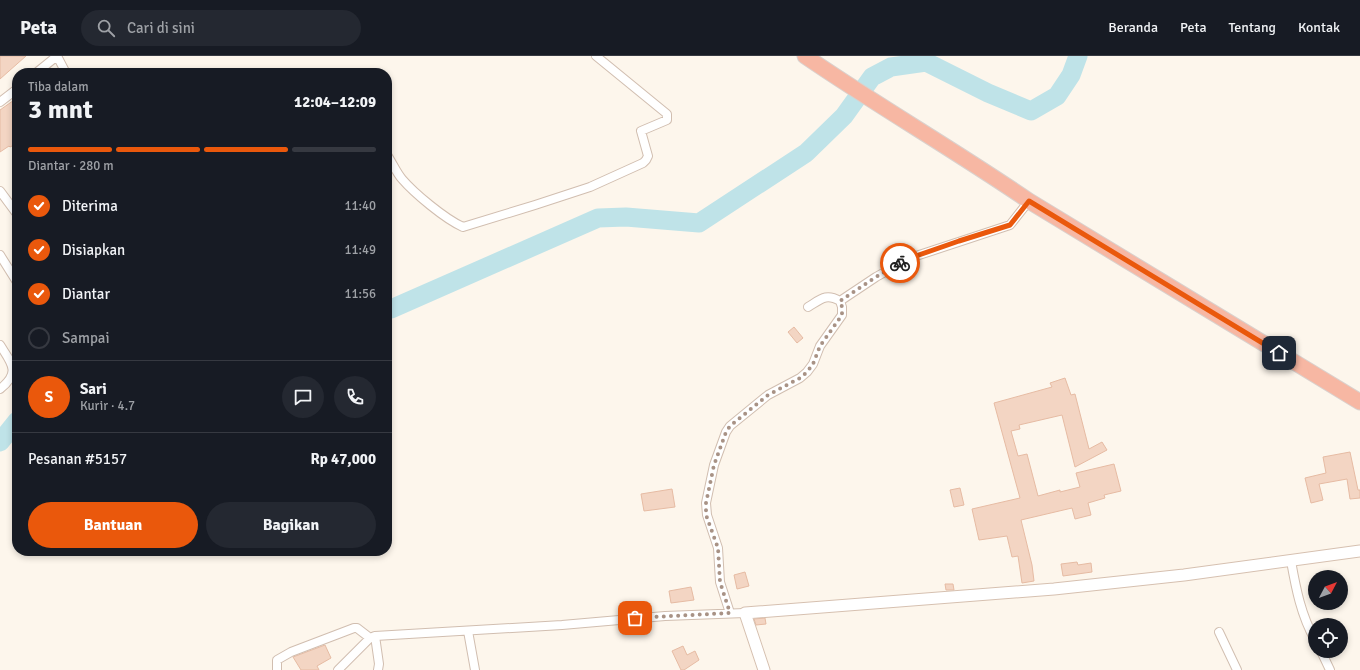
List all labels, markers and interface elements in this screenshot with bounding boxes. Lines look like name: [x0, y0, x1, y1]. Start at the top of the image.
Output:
search box: [81, 10, 361, 46]
text: Peta: [20, 16, 57, 40]
icon: search: [95, 17, 117, 39]
text: Cari di sini: [127, 19, 195, 37]
text: Beranda: [1108, 19, 1158, 36]
text: Peta: [1180, 19, 1207, 36]
text: Tentang: [1229, 19, 1276, 36]
text: Kontak: [1298, 19, 1340, 36]
text: Tiba dalam: [28, 79, 89, 95]
text: 12:04–12:09: [294, 93, 376, 111]
text: 3 mnt: [28, 94, 93, 126]
text: Diantar · 280 m: [28, 158, 114, 174]
icon: check: [28, 195, 50, 217]
text: Diterima: [62, 197, 118, 215]
text: 11:40: [344, 198, 376, 214]
icon: check: [28, 239, 50, 261]
text: Disiapkan: [62, 241, 125, 259]
text: 11:49: [344, 242, 376, 258]
courier: [880, 243, 920, 283]
icon: bike: [889, 252, 911, 274]
icon: check: [28, 283, 50, 305]
text: Diantar: [62, 285, 110, 303]
text: 11:56: [344, 286, 376, 302]
text: Sampai: [62, 329, 110, 347]
pin: [1262, 336, 1296, 370]
icon: home: [1268, 342, 1290, 364]
button: chat: [282, 376, 324, 418]
button: phone: [334, 376, 376, 418]
text: Sari: [80, 380, 107, 398]
text: S: [45, 388, 53, 406]
text: Kurir · 4.7: [80, 398, 135, 414]
text: Pesanan #5157: [28, 450, 127, 468]
text: Rp 47,000: [310, 450, 376, 468]
button: Bantuan: [28, 502, 198, 548]
button: Bagikan: [206, 502, 376, 548]
north arrow: [1308, 570, 1348, 610]
map controls: [1308, 570, 1348, 658]
pin: [618, 601, 652, 635]
icon: bag: [624, 607, 646, 629]
button: locate: [1308, 618, 1348, 658]

